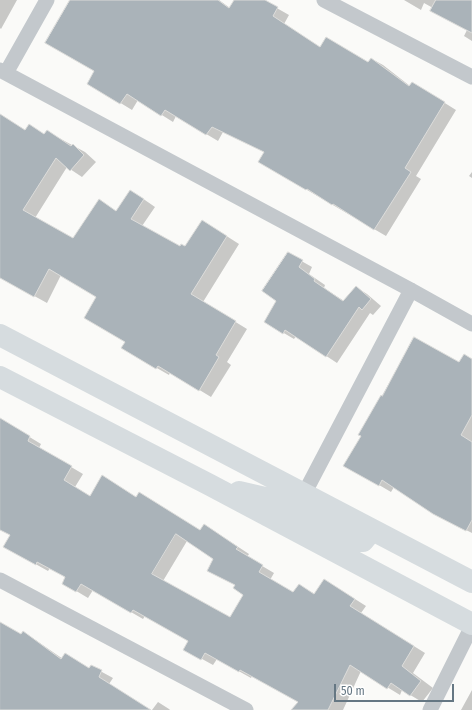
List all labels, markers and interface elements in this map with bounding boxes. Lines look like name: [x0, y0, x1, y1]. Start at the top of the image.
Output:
scale bar: [336, 676, 456, 702]
text: 50 m: [341, 684, 365, 698]

